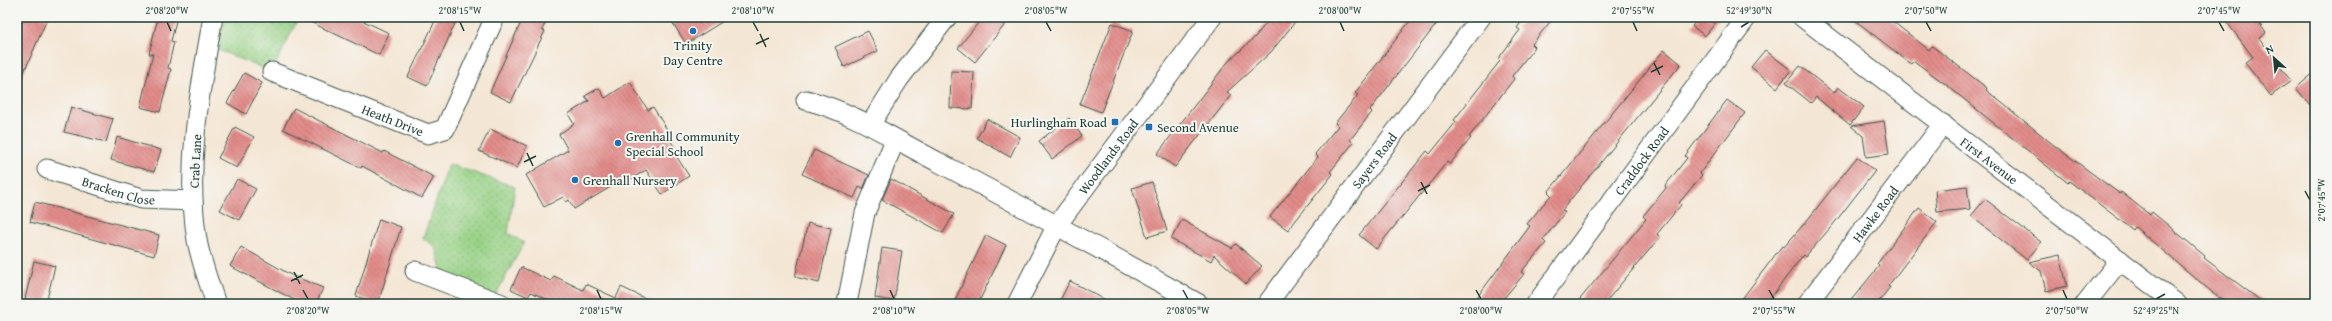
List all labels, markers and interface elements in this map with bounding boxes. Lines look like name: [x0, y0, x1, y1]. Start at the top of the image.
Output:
text: 2°08'20"W: [145, 3, 189, 18]
text: 2°08'15"W: [438, 3, 482, 18]
text: 2°08'10"W: [731, 3, 775, 18]
text: 2°08'05"W: [1024, 3, 1068, 18]
text: 2°08'00"W: [1318, 3, 1362, 18]
text: 2°07'55"W: [1611, 3, 1655, 18]
text: 52°49'30"N: [1726, 3, 1772, 18]
text: 2°07'50"W: [1904, 3, 1948, 18]
text: 2°07'45"W: [2197, 3, 2241, 18]
marker: Trinity Day Centre: [688, 26, 698, 36]
place label: Trinity Day Centre: [663, 36, 723, 70]
north arrow: [2254, 38, 2294, 78]
text: N: [2263, 40, 2277, 58]
street label: Heath Drive: [359, 100, 426, 141]
place label: Hurlingham Road: [1011, 113, 1107, 132]
street label: Woodlands Road: [1074, 115, 1143, 199]
marker: Hurlingham Road: [1110, 117, 1120, 127]
place label: Second Avenue: [1157, 118, 1239, 137]
marker: Second Avenue: [1144, 122, 1154, 132]
street label: Craddock Road: [1610, 122, 1674, 199]
place label: Grenhall Community Special School: [626, 127, 740, 161]
street label: Sayers Road: [1347, 129, 1402, 193]
street label: First Avenue: [1956, 133, 2022, 189]
street label: Crab Lane: [185, 134, 206, 188]
marker: Grenhall Community Special School: [613, 138, 623, 148]
place label: Grenhall Nursery: [583, 171, 677, 190]
street label: Bracken Close: [79, 172, 155, 210]
marker: Grenhall Nursery: [570, 175, 580, 185]
text: 2°07'45"W: [2314, 178, 2329, 222]
street label: Hawke Road: [1848, 182, 1903, 246]
text: 2°08'20"W: [286, 303, 330, 318]
text: 2°08'15"W: [579, 303, 623, 318]
text: 2°08'10"W: [872, 303, 916, 318]
text: 2°08'05"W: [1166, 303, 1210, 318]
text: 2°08'00"W: [1459, 303, 1503, 318]
text: 2°07'55"W: [1752, 303, 1796, 318]
text: 2°07'50"W: [2045, 303, 2089, 318]
text: 52°49'25"N: [2133, 303, 2179, 318]

